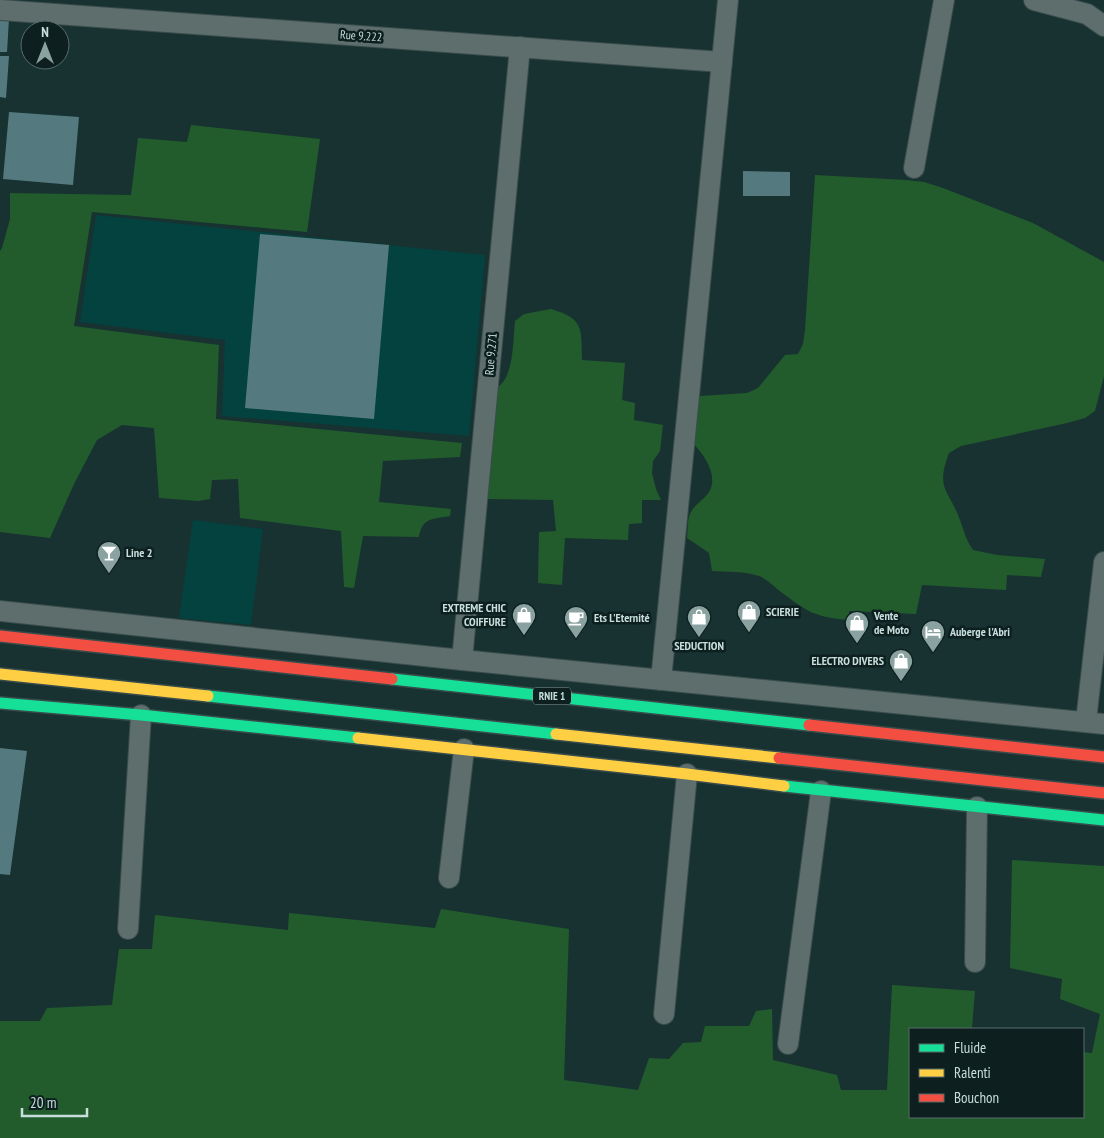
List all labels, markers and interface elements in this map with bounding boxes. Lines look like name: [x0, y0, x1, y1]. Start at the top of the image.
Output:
north arrow: [20, 20, 70, 70]
text: N: [41, 23, 49, 41]
street label: Rue 9.222: [339, 27, 383, 44]
street label: Rue 9.271: [481, 332, 500, 376]
bar icon: Line 2: [96, 540, 122, 574]
place label: Line 2: [126, 545, 153, 560]
shop icon: SCIERIE: [736, 599, 762, 633]
place label: EXTREME CHIC COIFFURE: [442, 600, 507, 629]
shop icon: EXTREME CHIC COIFFURE: [511, 602, 537, 636]
shop icon: SEDUCTION: [686, 604, 712, 638]
place label: SCIERIE: [766, 604, 799, 619]
cafe icon: Ets L'Eternité: [563, 605, 589, 639]
place label: Vente de Moto: [873, 608, 910, 637]
place label: Ets L'Eternité: [594, 610, 650, 625]
shop icon: Vente de Moto: [844, 610, 870, 644]
hotel icon: Auberge l'Abri: [920, 619, 946, 653]
place label: Auberge l'Abri: [949, 624, 1010, 639]
place label: SEDUCTION: [674, 638, 724, 653]
shop icon: ELECTRO DIVERS: [888, 648, 914, 682]
place label: ELECTRO DIVERS: [811, 653, 884, 668]
road number: RNIE 1: [533, 688, 571, 704]
legend: [909, 1028, 1084, 1118]
text: Fluide: [954, 1038, 986, 1057]
text: Ralenti: [954, 1063, 991, 1082]
scale bar: [22, 1086, 88, 1118]
text: Bouchon: [954, 1088, 999, 1107]
text: 20 m: [30, 1093, 56, 1112]

